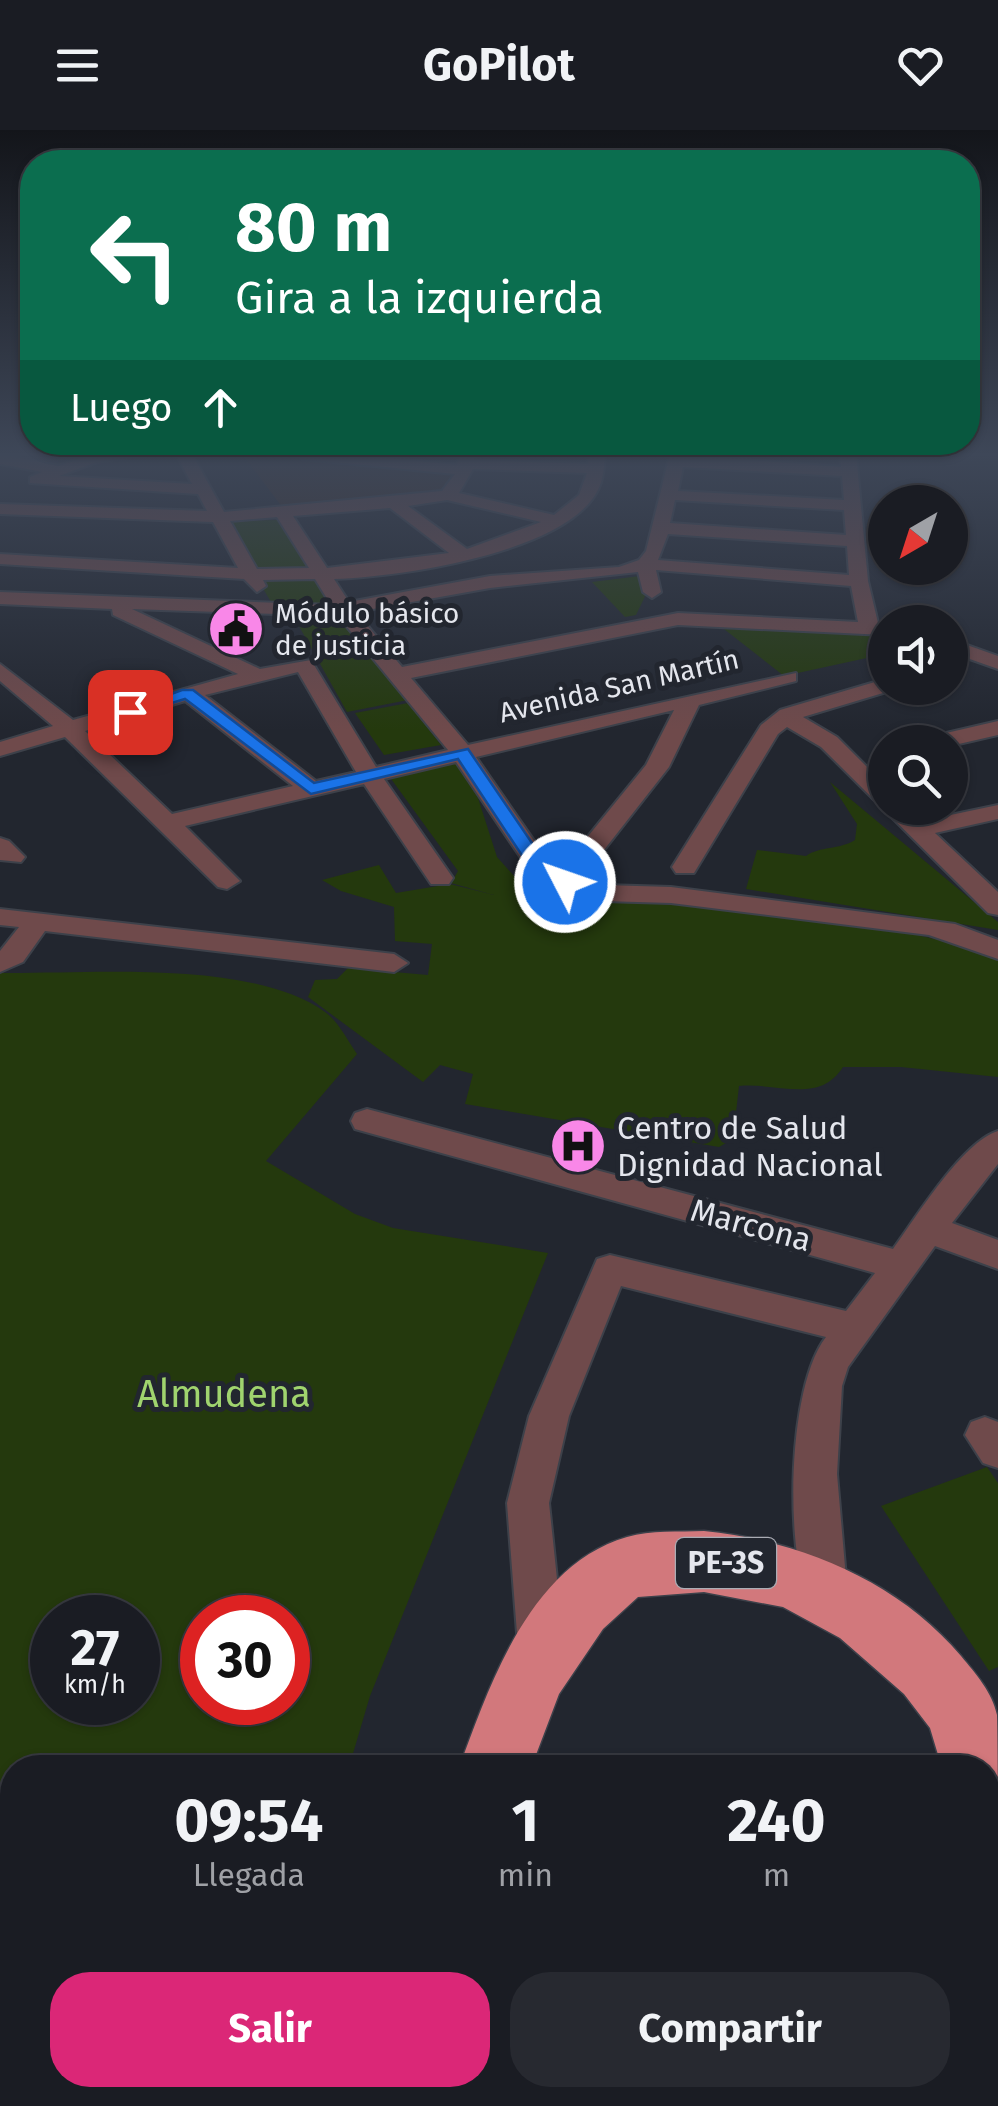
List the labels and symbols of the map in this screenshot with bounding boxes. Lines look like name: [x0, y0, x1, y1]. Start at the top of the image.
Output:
north arrow: [868, 485, 968, 585]
place label: Módulo básico de justicia: [275, 597, 459, 662]
public building icon: Módulo básico de justicia: [206, 599, 266, 659]
street label: Avenida San Martín: [496, 642, 742, 730]
pin: [88, 670, 173, 755]
position arrow: [513, 830, 617, 934]
place label: Centro de Salud Dignidad Nacional: [617, 1109, 883, 1184]
hospital icon: Centro de Salud Dignidad Nacional: [548, 1116, 608, 1176]
street label: Marcona: [687, 1191, 815, 1259]
park label: Almudena: [137, 1371, 311, 1417]
road number: PE-3S: [676, 1538, 776, 1588]
speed limit sign: 30: [180, 1595, 310, 1725]

